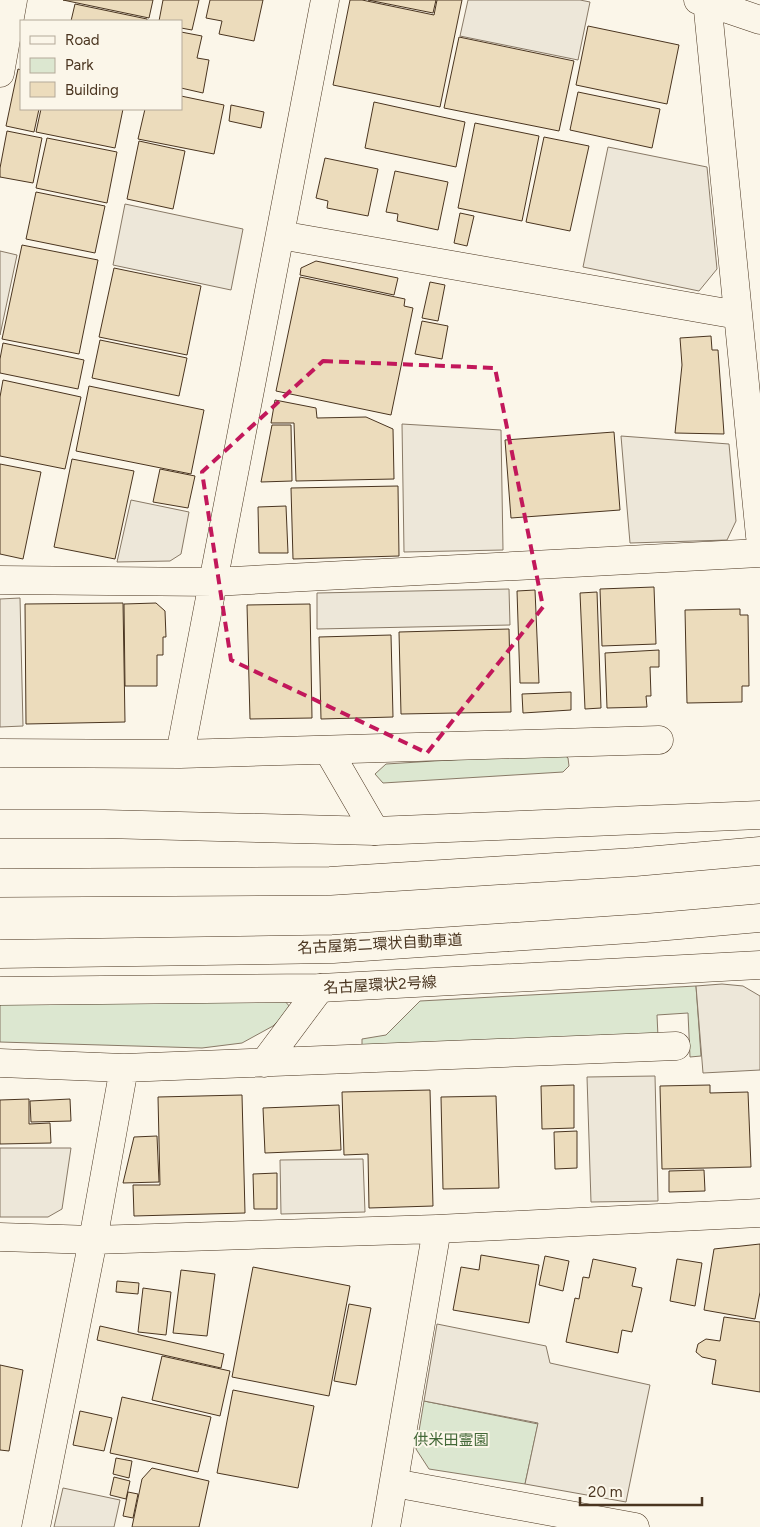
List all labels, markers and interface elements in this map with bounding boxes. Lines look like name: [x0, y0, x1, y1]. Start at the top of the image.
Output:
legend: [20, 20, 182, 110]
text: Road: [65, 31, 100, 49]
text: Park: [65, 56, 94, 74]
text: Building: [65, 81, 119, 99]
street label: 名古屋第二環状自動車道: [297, 931, 463, 957]
street label: 名古屋環状2号線: [323, 973, 437, 997]
park label: 供米田霊園: [413, 1431, 489, 1449]
scale bar: [580, 1474, 702, 1506]
text: 20 m: [588, 1483, 622, 1501]

